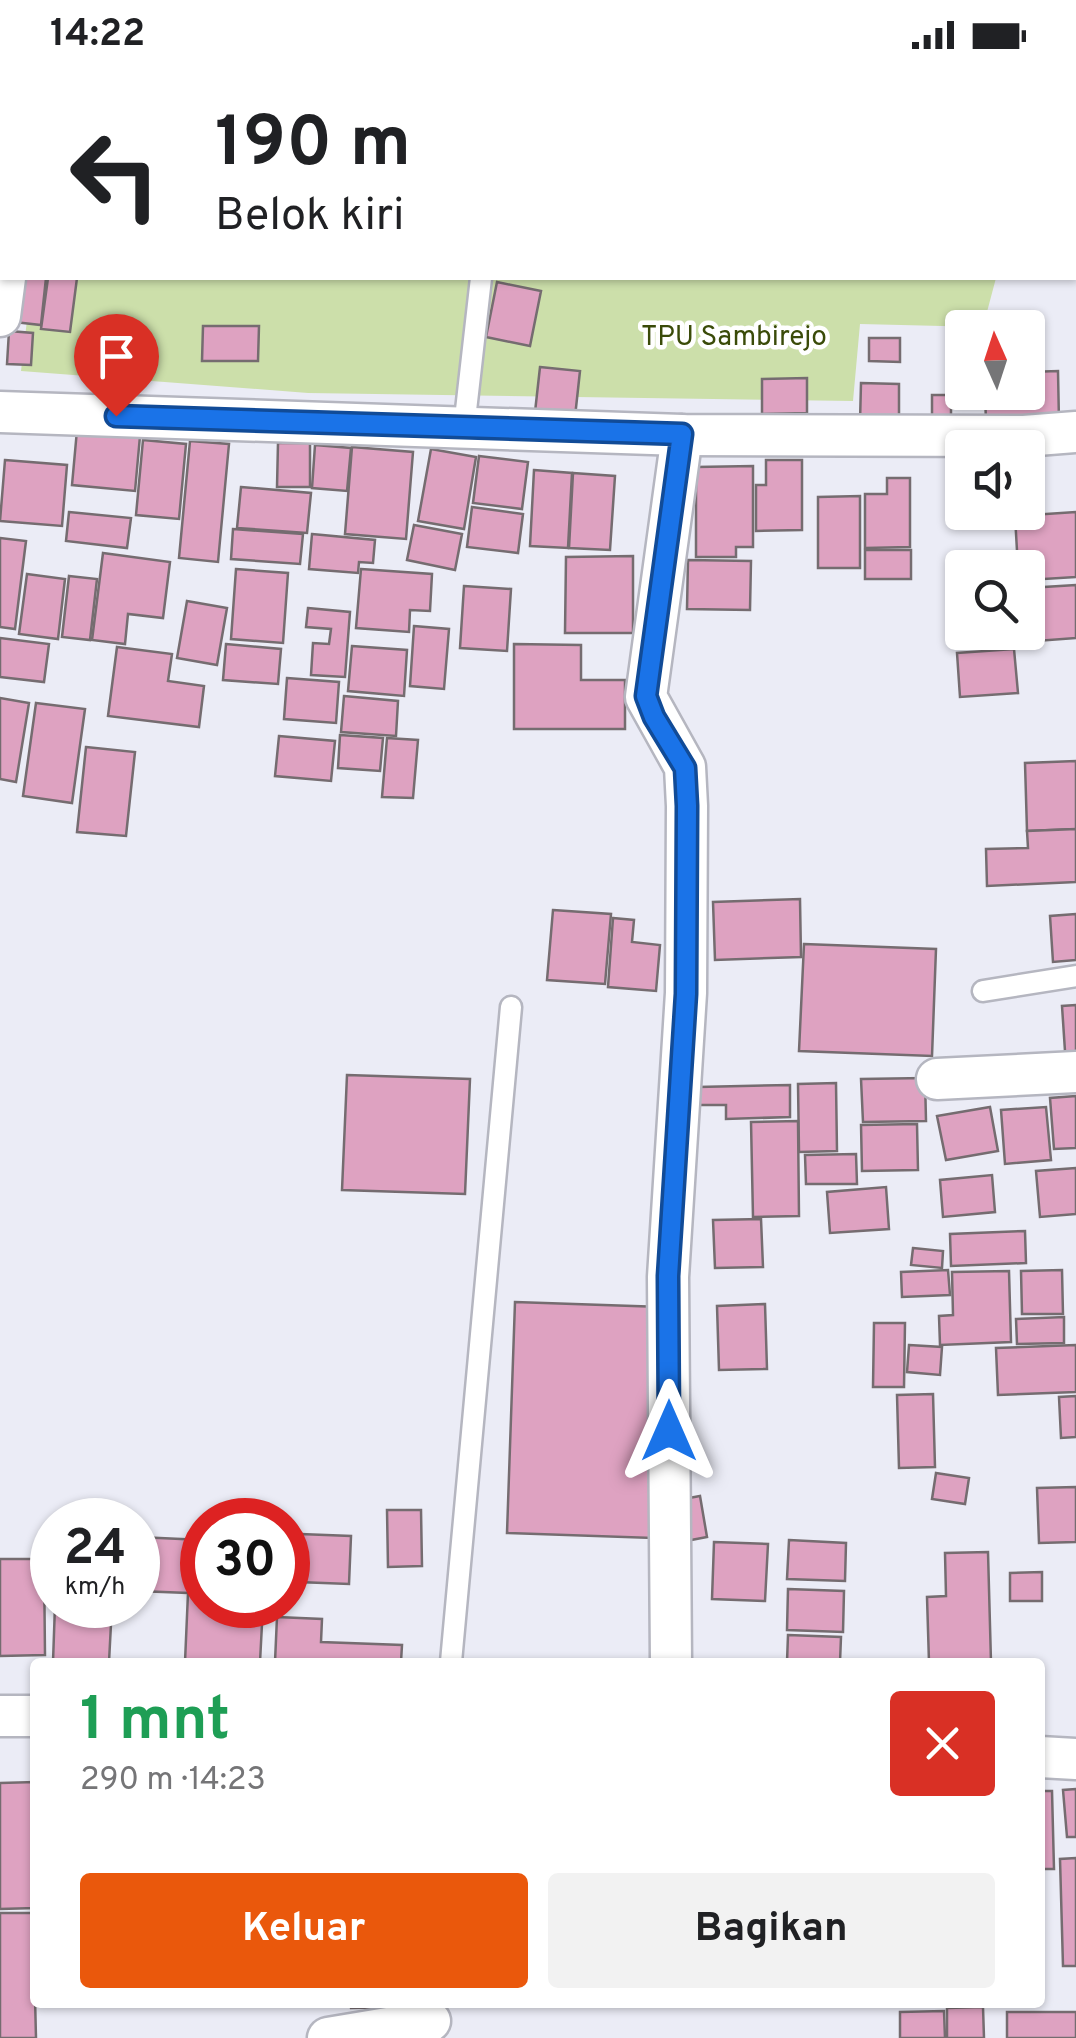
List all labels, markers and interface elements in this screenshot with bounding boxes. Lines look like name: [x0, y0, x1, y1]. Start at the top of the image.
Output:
text: 14:22: [50, 11, 145, 60]
text: 190 m: [215, 102, 411, 191]
icon: left: [50, 110, 180, 240]
text: Belok kiri: [215, 189, 405, 246]
north arrow: [945, 310, 1045, 410]
map controls: [945, 310, 1045, 650]
pin: [74, 314, 159, 417]
park label: TPU Sambirejo: [641, 320, 827, 356]
icon: arrive: [89, 329, 144, 384]
button: sound: [945, 430, 1045, 530]
button: search: [945, 550, 1045, 650]
position arrow: [617, 1379, 721, 1483]
speed limit sign: 30: [180, 1498, 310, 1628]
text: 24: [64, 1519, 126, 1582]
text: km/h: [65, 1572, 125, 1604]
text: 1 mnt: [80, 1685, 230, 1761]
button: close: [890, 1691, 995, 1796]
text: 290 m · 14:23: [80, 1761, 266, 1801]
button: Keluar: [80, 1873, 528, 1988]
button: Bagikan: [548, 1873, 995, 1988]

